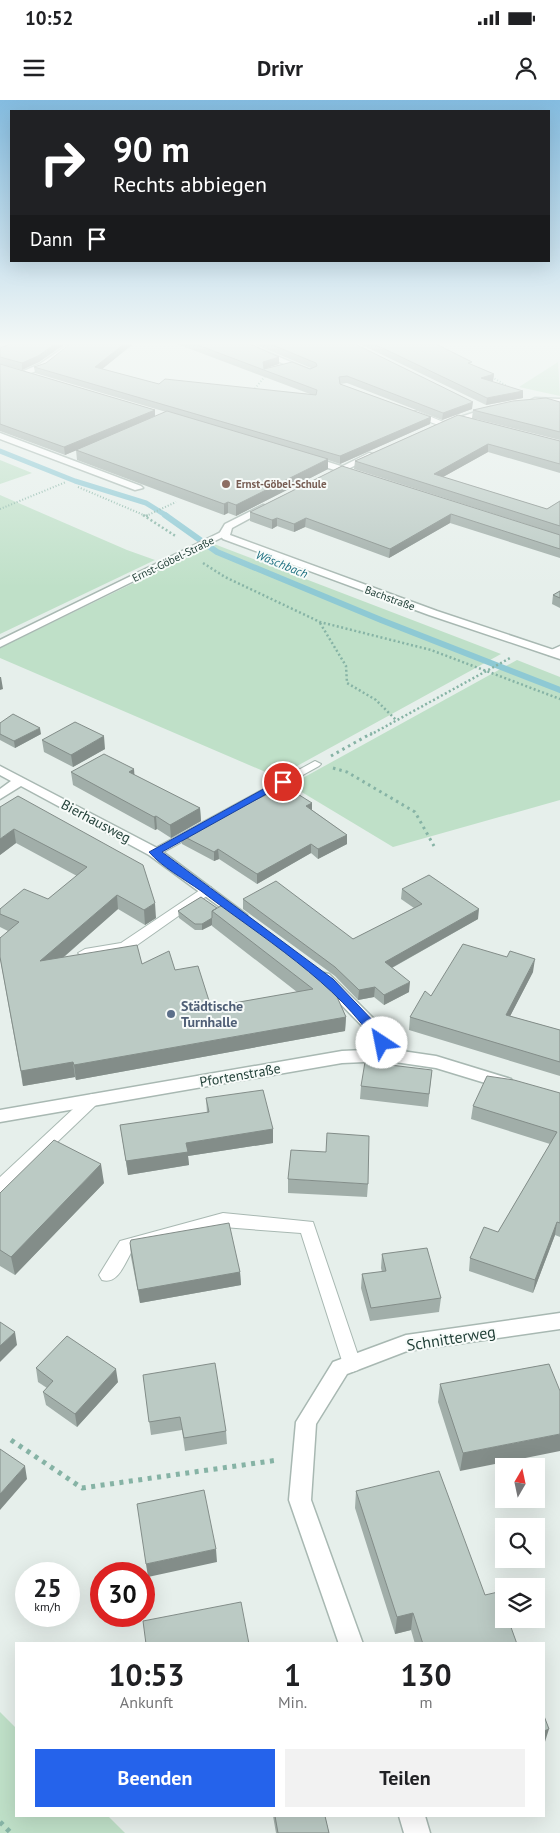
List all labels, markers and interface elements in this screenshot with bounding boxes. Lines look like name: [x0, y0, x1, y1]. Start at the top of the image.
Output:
text: 10:52: [25, 6, 73, 30]
icon: menu: [20, 54, 48, 82]
text: Drivr: [257, 54, 303, 82]
icon: person: [512, 54, 540, 82]
text: 90 m: [113, 126, 190, 172]
icon: right: [30, 130, 95, 195]
text: Rechts abbiegen: [113, 170, 267, 198]
icon: arrive: [83, 225, 111, 253]
text: Dann: [30, 227, 73, 251]
place label: Ernst-Göbel-Schule: [236, 477, 327, 491]
marker: Ernst-Göbel-Schule: [220, 478, 232, 490]
street label: Ernst-Göbel-Straße: [130, 533, 217, 585]
water label: Wäschbach: [254, 547, 310, 581]
street label: Bachstraße: [363, 582, 417, 614]
pin: [262, 761, 304, 803]
icon: arrive: [269, 768, 297, 796]
street label: Bierhausweg: [58, 795, 134, 847]
place label: Städtische Turnhalle: [181, 997, 243, 1031]
marker: Städtische Turnhalle: [165, 1008, 177, 1020]
position arrow: [355, 1016, 407, 1068]
street label: Pfortenstraße: [198, 1059, 282, 1091]
street label: Schnitterweg: [405, 1321, 497, 1355]
north arrow: [495, 1458, 545, 1508]
map controls: [495, 1458, 545, 1628]
button: search: [495, 1518, 545, 1568]
speed limit sign: 30: [90, 1562, 155, 1627]
text: 25: [33, 1572, 62, 1604]
button: layers: [495, 1578, 545, 1628]
text: km/h: [34, 1599, 61, 1614]
text: 10:53: [108, 1655, 185, 1694]
text: 1: [284, 1655, 301, 1694]
text: 130: [401, 1655, 452, 1694]
text: Ankunft: [120, 1692, 173, 1712]
text: Min.: [278, 1692, 307, 1712]
text: m: [420, 1692, 433, 1712]
button: Beenden: [35, 1749, 275, 1807]
button: Teilen: [285, 1749, 525, 1807]

